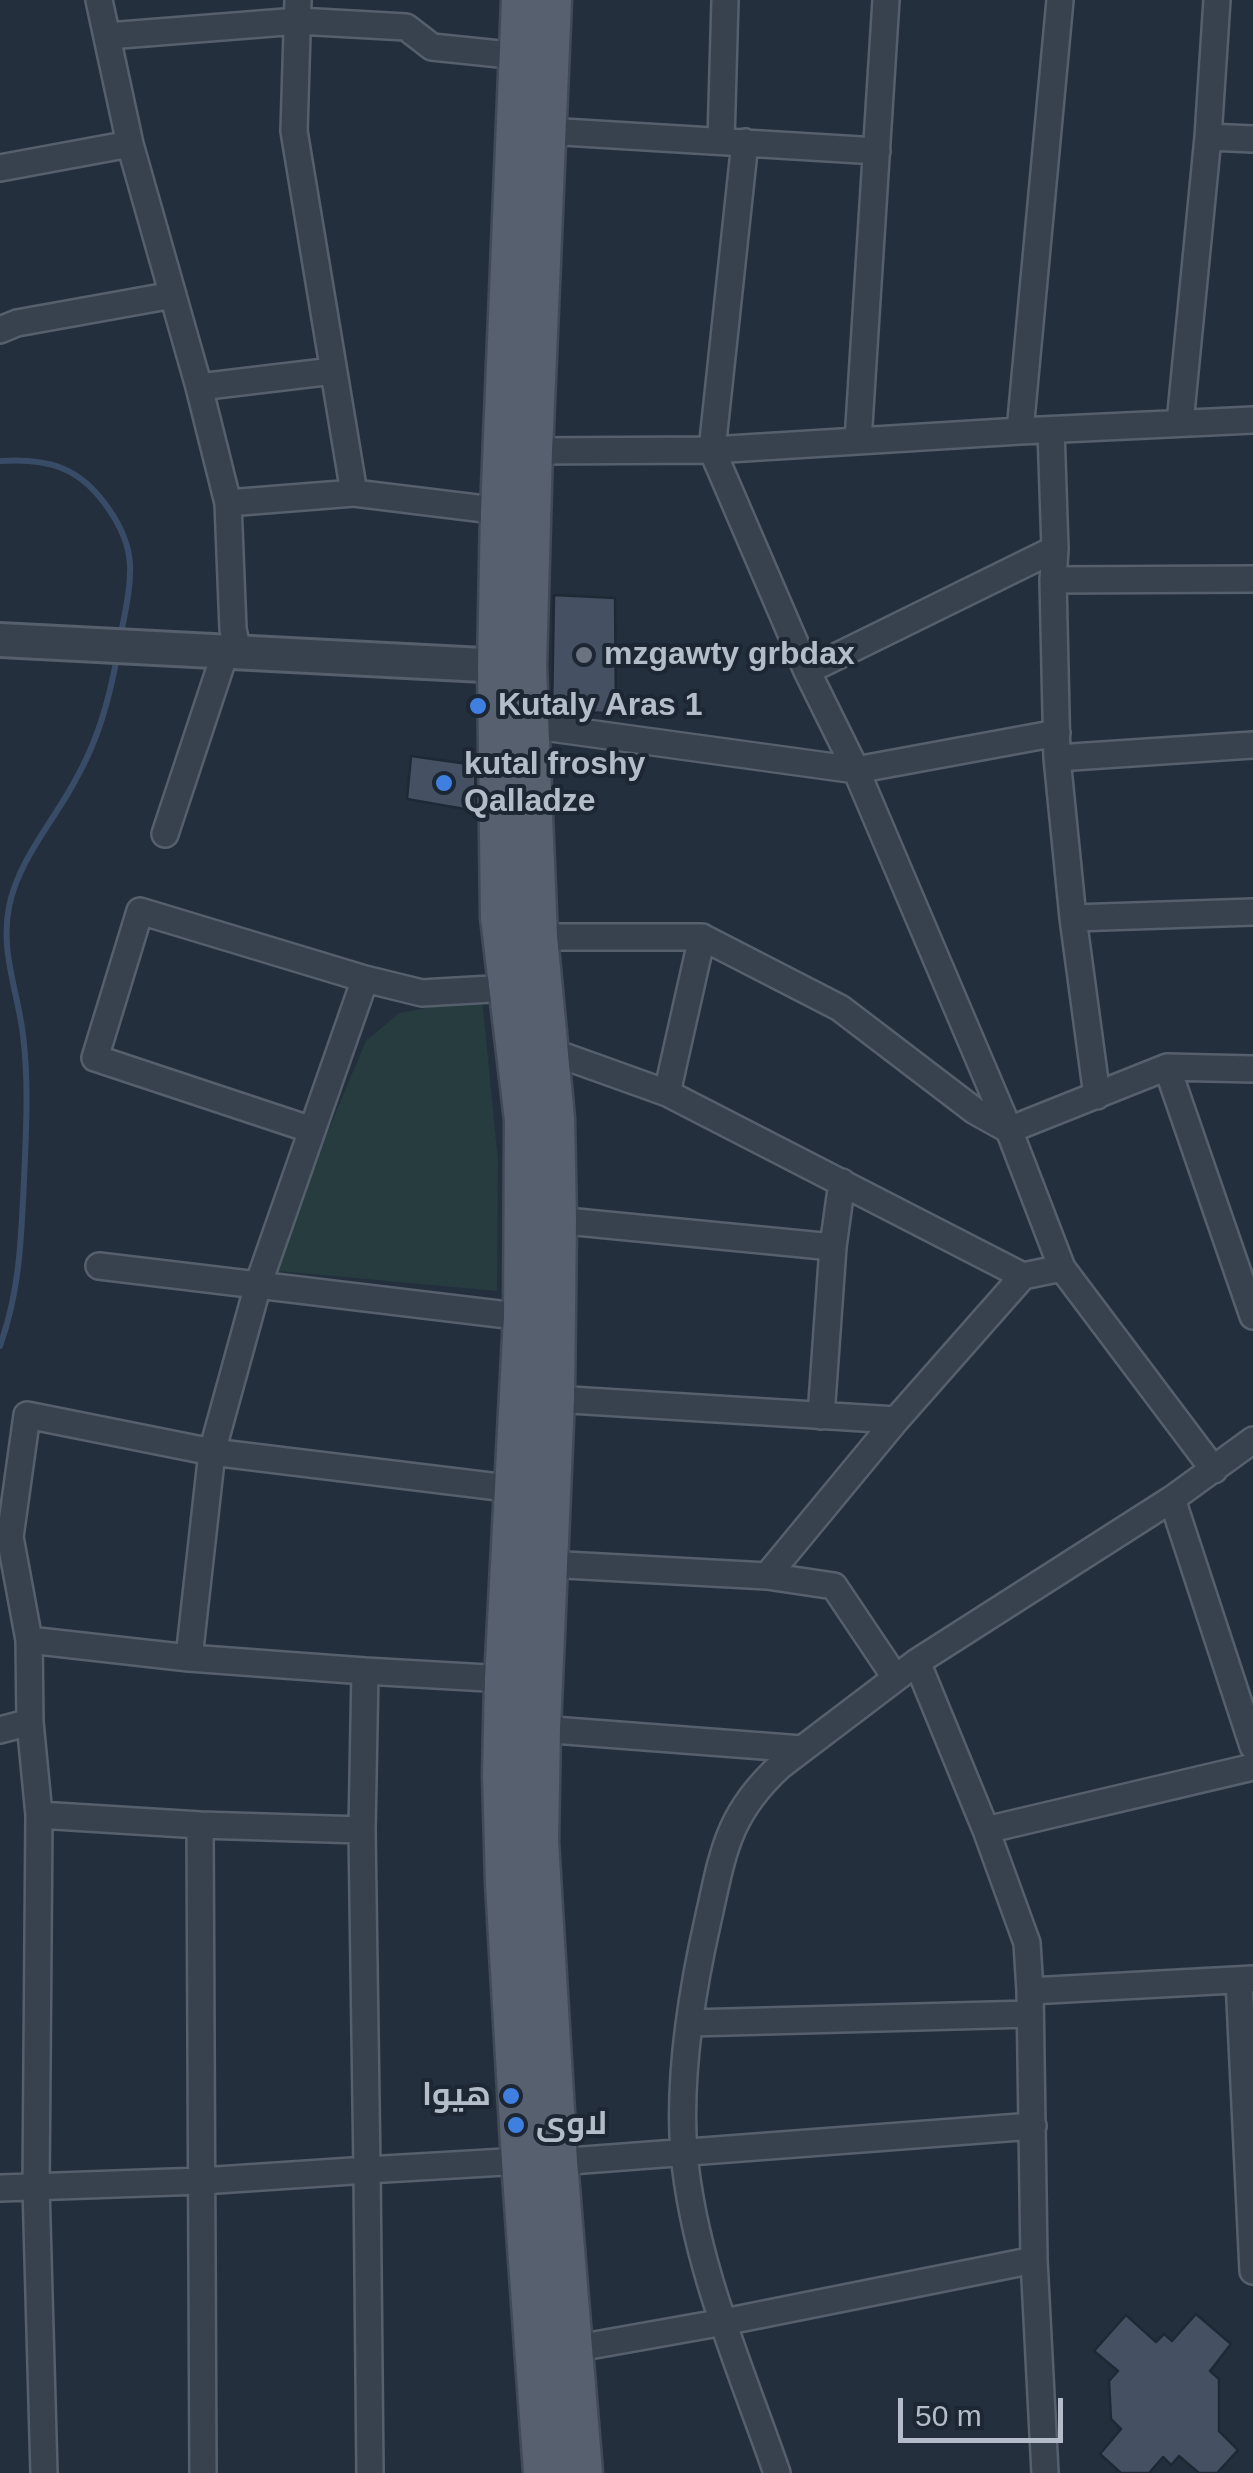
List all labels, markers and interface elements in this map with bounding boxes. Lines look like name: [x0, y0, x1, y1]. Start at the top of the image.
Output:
place label: mzgawty grbdax: [604, 636, 855, 674]
marker: mzgawty grbdax: [573, 644, 595, 666]
place label: Kutaly Aras 1: [498, 687, 703, 725]
marker: Kutaly Aras 1: [467, 695, 489, 717]
place label: kutal froshy Qalladze: [464, 746, 645, 821]
marker: kutal froshy Qalladze: [433, 772, 455, 794]
place label: هیوا: [422, 2077, 491, 2115]
marker: هیوا: [500, 2085, 522, 2107]
place label: لاوی: [536, 2106, 607, 2144]
marker: لاوی: [505, 2114, 527, 2136]
scale bar: [903, 2378, 1068, 2440]
text: 50 m: [915, 2399, 982, 2432]

